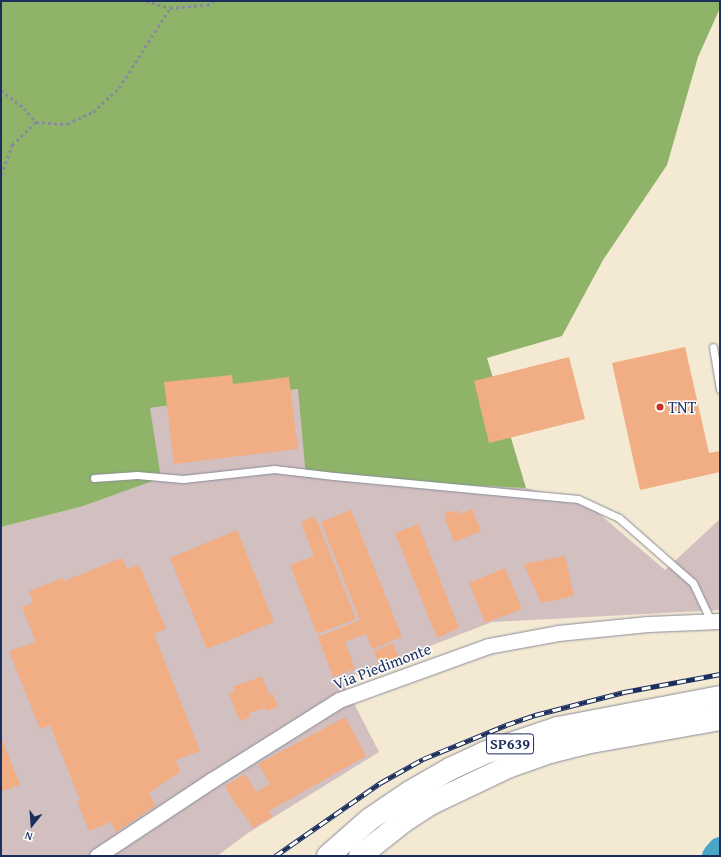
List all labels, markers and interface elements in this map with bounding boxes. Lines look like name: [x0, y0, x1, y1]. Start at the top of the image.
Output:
place label: TNT: [668, 397, 696, 417]
marker: TNT: [655, 402, 665, 412]
street label: Via Piedimonte: [330, 639, 434, 693]
road number: SP639: [486, 731, 534, 757]
north arrow: [12, 805, 52, 845]
text: N: [23, 828, 34, 845]

